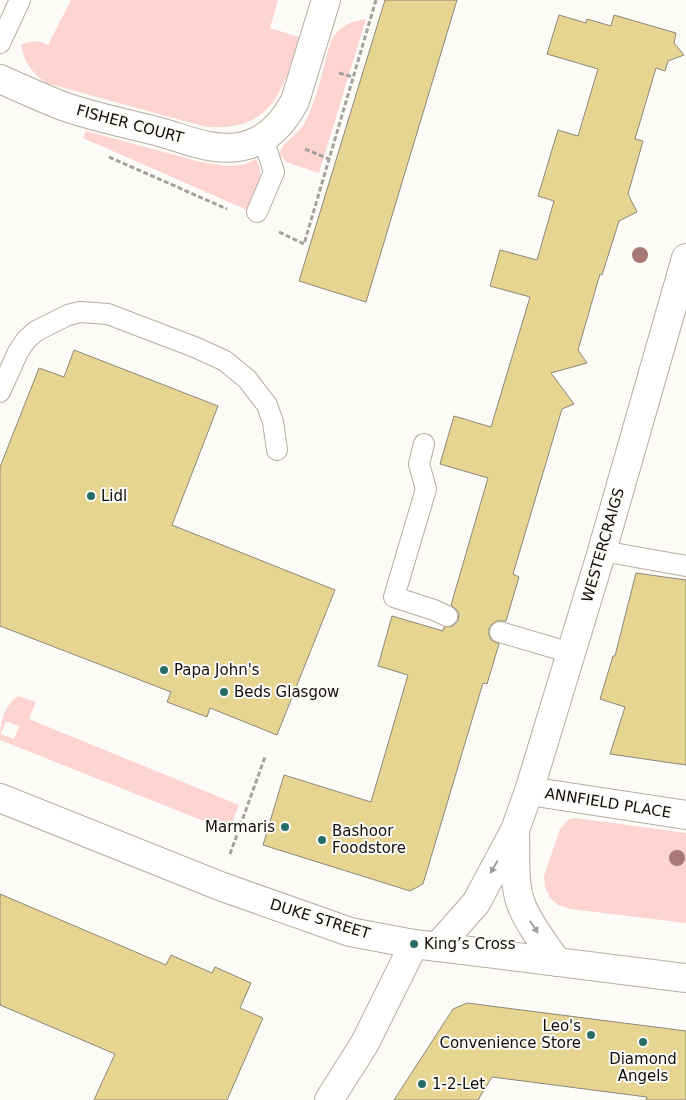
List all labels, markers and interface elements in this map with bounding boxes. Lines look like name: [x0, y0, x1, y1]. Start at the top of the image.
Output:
street label: FISHER COURT: [74, 101, 186, 147]
street label: WESTERCRAIGS: [578, 486, 628, 604]
place label: Lidl: [101, 487, 127, 505]
marker: Lidl: [85, 490, 97, 502]
place label: Papa John's: [174, 661, 260, 679]
marker: Papa John's: [158, 664, 170, 676]
place label: Beds Glasgow: [234, 683, 339, 701]
marker: Beds Glasgow: [218, 686, 230, 698]
street label: ANNFIELD PLACE: [544, 784, 672, 822]
place label: Marmaris: [205, 818, 275, 836]
marker: Marmaris: [279, 821, 291, 833]
place label: Bashoor Foodstore: [332, 822, 406, 857]
marker: Bashoor Foodstore: [316, 834, 328, 846]
one-way arrow: [490, 860, 499, 874]
street label: DUKE STREET: [268, 895, 373, 943]
one-way arrow: [529, 921, 539, 934]
place label: King’s Cross: [424, 935, 516, 953]
marker: King’s Cross: [408, 938, 420, 950]
place label: Leo's Convenience Store: [439, 1017, 581, 1052]
marker: Leo's Convenience Store: [585, 1029, 597, 1041]
marker: Diamond Angels: [637, 1036, 649, 1048]
place label: Diamond Angels: [609, 1050, 677, 1085]
place label: 1-2-Let: [432, 1075, 485, 1093]
marker: 1-2-Let: [416, 1078, 428, 1090]

